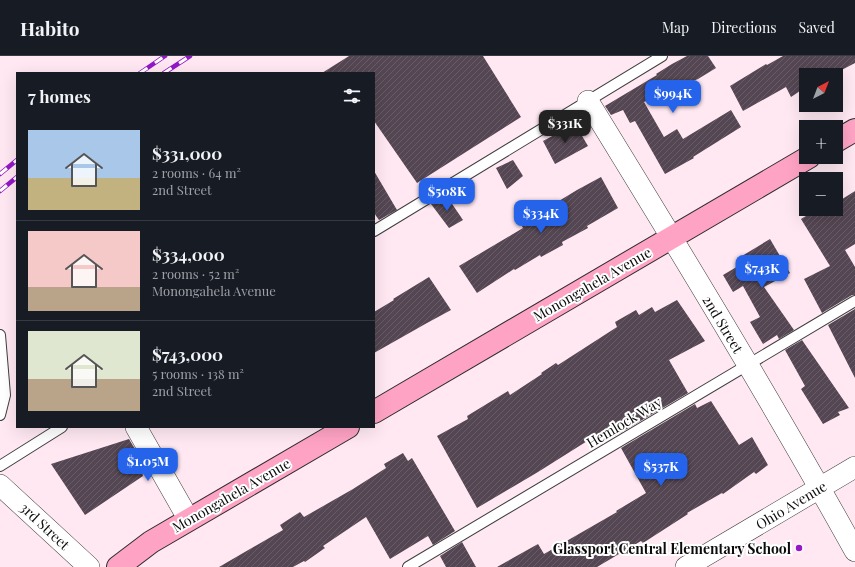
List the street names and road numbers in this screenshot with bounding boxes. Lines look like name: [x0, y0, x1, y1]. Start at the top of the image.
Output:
street label: Monongahela Avenue: [529, 242, 655, 326]
street label: 2nd Street: [698, 292, 748, 357]
street label: Hemlock Way: [583, 392, 665, 452]
street label: Monongahela Avenue: [168, 453, 294, 537]
street label: Ohio Avenue: [752, 476, 830, 534]
street label: 3rd Street: [16, 498, 75, 555]

